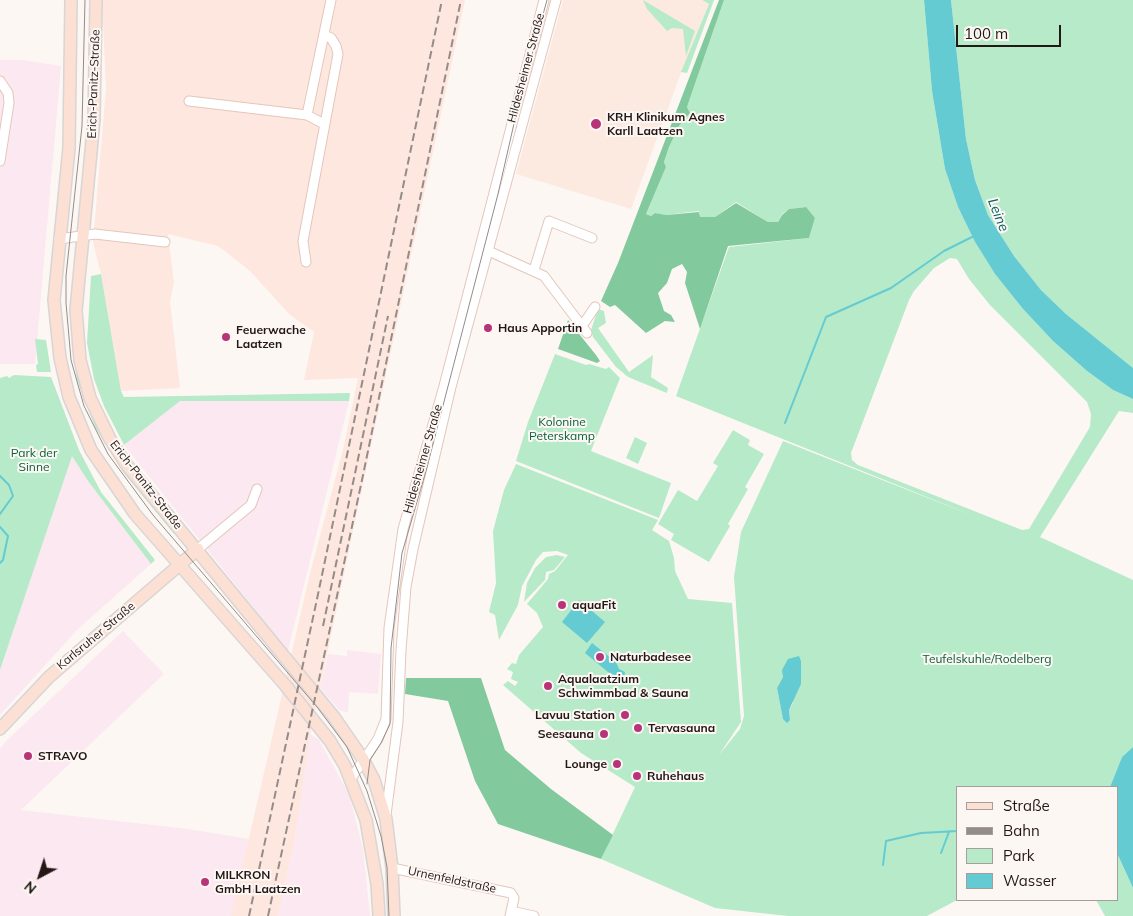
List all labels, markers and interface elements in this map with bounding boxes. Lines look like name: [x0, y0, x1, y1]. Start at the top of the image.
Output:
street label: Hildesheimer Straße: [504, 12, 548, 124]
scale bar: [958, 15, 1063, 47]
text: 100 m: [964, 24, 1008, 43]
street label: Erich-Panitz-Straße: [85, 29, 103, 139]
place label: KRH Klinikum Agnes Karll Laatzen: [607, 110, 725, 138]
marker: KRH Klinikum Agnes Karll Laatzen: [589, 117, 603, 131]
water label: Leine: [984, 196, 1012, 234]
place label: Haus Apportin: [498, 321, 582, 335]
marker: Haus Apportin: [482, 322, 494, 334]
place label: Feuerwache Laatzen: [236, 323, 306, 351]
marker: Feuerwache Laatzen: [220, 331, 232, 343]
street label: Hildesheimer Straße: [401, 403, 445, 515]
park label: Kolonine Peterskamp: [529, 415, 595, 443]
street label: Erich-Panitz-Straße: [107, 438, 185, 532]
park label: Park der Sinne: [11, 446, 57, 474]
place label: aquaFit: [572, 598, 616, 612]
street label: Karlsruher Straße: [54, 599, 138, 673]
marker: aquaFit: [556, 599, 568, 611]
place label: Naturbadesee: [610, 650, 691, 664]
marker: Naturbadesee: [594, 651, 606, 663]
park label: Teufelskuhle/Rodelberg: [923, 652, 1051, 666]
place label: Aqualaatzium Schwimmbad & Sauna: [558, 672, 688, 700]
marker: Aqualaatzium Schwimmbad & Sauna: [542, 680, 554, 692]
place label: Lavuu Station: [535, 708, 615, 722]
marker: Lavuu Station: [619, 709, 631, 721]
place label: Tervasauna: [648, 721, 715, 735]
marker: Tervasauna: [632, 722, 644, 734]
place label: Seesauna: [538, 727, 594, 741]
marker: Seesauna: [598, 728, 610, 740]
place label: STRAVO: [38, 749, 87, 763]
marker: STRAVO: [22, 750, 34, 762]
place label: Lounge: [565, 757, 607, 771]
marker: Lounge: [611, 758, 623, 770]
place label: Ruhehaus: [647, 769, 704, 783]
marker: Ruhehaus: [631, 770, 643, 782]
legend: [956, 786, 1118, 901]
text: Straße: [1003, 796, 1050, 815]
text: Bahn: [1003, 821, 1040, 840]
text: Park: [1003, 846, 1035, 865]
north arrow: [15, 851, 65, 901]
street label: Urnenfeldstraße: [407, 864, 497, 896]
place label: MILKRON GmbH Laatzen: [215, 868, 301, 896]
text: Wasser: [1003, 871, 1056, 890]
marker: MILKRON GmbH Laatzen: [199, 876, 211, 888]
text: N: [21, 877, 40, 898]

